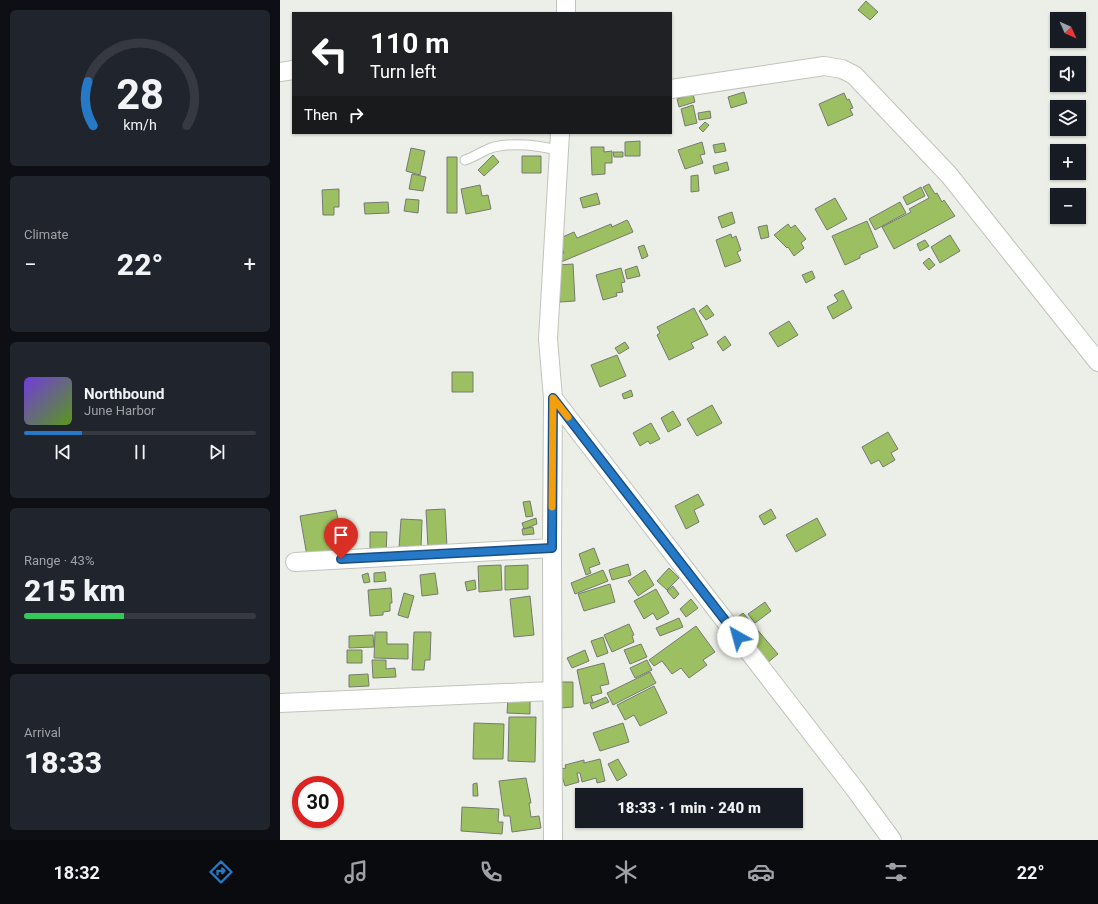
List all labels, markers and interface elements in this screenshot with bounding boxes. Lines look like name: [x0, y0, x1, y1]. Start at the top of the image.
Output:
north arrow: [1050, 12, 1086, 48]
map controls: [1050, 12, 1086, 224]
text: 110 m: [370, 27, 449, 60]
icon: left: [304, 28, 356, 80]
button: sound: [1050, 56, 1086, 92]
text: Turn left: [370, 61, 436, 82]
text: 28: [116, 70, 164, 119]
button: layers: [1050, 100, 1086, 136]
icon: right: [345, 104, 367, 126]
text: Then: [304, 106, 337, 124]
text: km/h: [123, 117, 157, 133]
button: +: [1050, 144, 1086, 180]
button: −: [1050, 188, 1086, 224]
text: Climate: [24, 227, 68, 242]
text: 22°: [117, 247, 163, 282]
text: −: [24, 252, 37, 277]
text: +: [244, 252, 256, 277]
text: Northbound: [84, 385, 165, 403]
text: June Harbor: [84, 403, 156, 418]
icon: previous: [52, 441, 74, 463]
icon: pause: [129, 441, 151, 463]
icon: next: [206, 441, 228, 463]
pin: [324, 518, 358, 559]
icon: arrive: [330, 524, 352, 546]
text: Range · 43%: [24, 553, 94, 568]
text: 215 km: [24, 573, 126, 608]
position arrow: [717, 616, 759, 658]
text: Arrival: [24, 725, 61, 740]
text: 18:33: [24, 745, 102, 780]
speed limit sign: 30: [292, 776, 344, 828]
text: 18:33 · 1 min · 240 m: [617, 799, 761, 817]
icon: directions: [207, 858, 235, 886]
icon: music: [342, 858, 370, 886]
icon: phone: [477, 858, 505, 886]
icon: climate: [612, 858, 640, 886]
icon: car: [747, 858, 775, 886]
icon: filters: [882, 858, 910, 886]
text: 18:32: [53, 862, 100, 883]
text: 22°: [1017, 862, 1044, 883]

